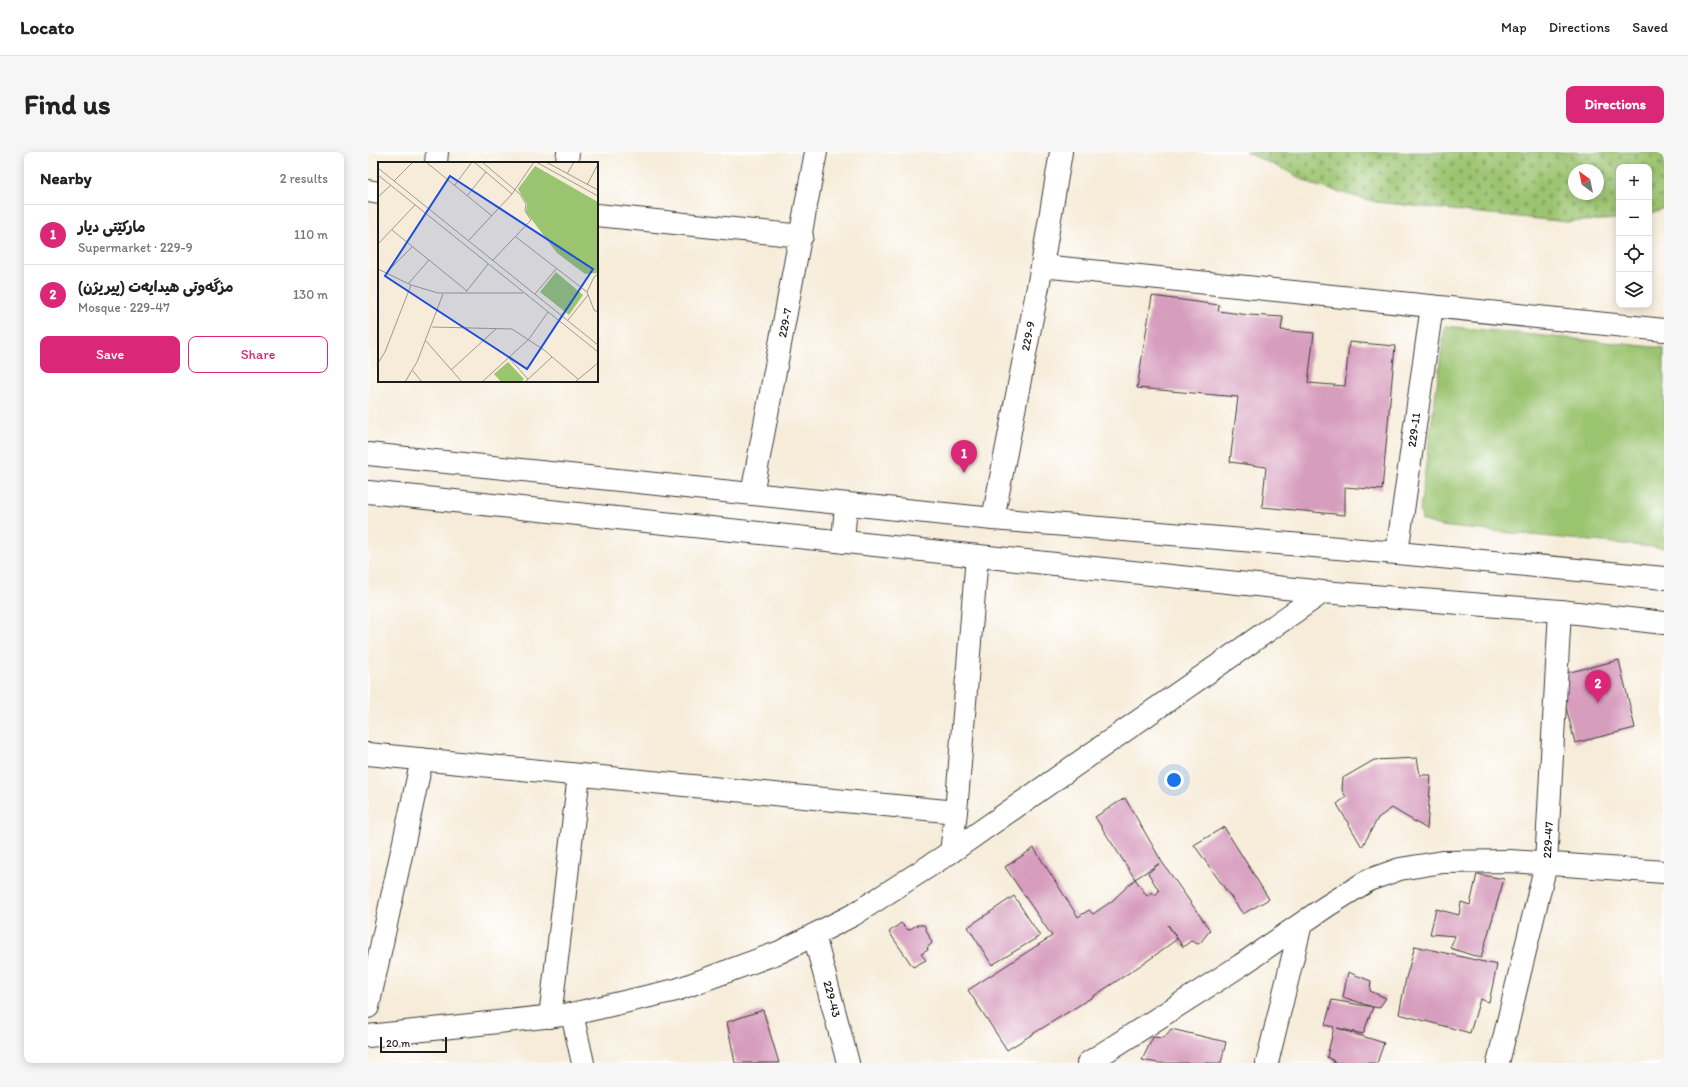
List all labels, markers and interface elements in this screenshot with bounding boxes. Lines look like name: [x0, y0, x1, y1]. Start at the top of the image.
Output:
text: Locato: [20, 16, 74, 39]
text: Map: [1501, 19, 1527, 36]
text: Directions: [1549, 19, 1610, 36]
text: Saved: [1632, 19, 1668, 36]
button: Directions: [1566, 86, 1664, 123]
text: Find us: [24, 87, 111, 121]
inset map: [378, 162, 598, 382]
north arrow: [1568, 164, 1604, 200]
map controls: [1616, 164, 1652, 308]
button: +: [1616, 164, 1652, 200]
text: Nearby: [40, 168, 92, 188]
text: 2 results: [280, 171, 328, 186]
button: −: [1616, 200, 1652, 236]
text: مارکێتی دیار: [78, 218, 145, 236]
text: 1: [50, 227, 56, 242]
text: 110 m: [294, 227, 328, 242]
button: locate: [1616, 236, 1652, 272]
text: Supermarket · 229-9: [78, 240, 192, 255]
button: layers: [1616, 272, 1652, 308]
text: مزگه‌وتی هیدایه‌ت (پیریژن): [78, 278, 234, 296]
text: 2: [50, 287, 56, 302]
text: 130 m: [293, 287, 328, 302]
text: Mosque · 229-47: [78, 300, 170, 315]
street label: 229-7: [775, 307, 795, 339]
street label: 229-9: [1018, 320, 1038, 352]
button: Save: [40, 336, 180, 373]
button: Share: [188, 336, 328, 373]
street label: 229-11: [1405, 411, 1423, 448]
pin: 1: [951, 440, 977, 473]
pin: 2: [1585, 670, 1611, 703]
your location: [1164, 770, 1184, 790]
street label: 229-47: [1540, 821, 1556, 859]
street label: 229-43: [820, 979, 844, 1019]
scale bar: [380, 1035, 447, 1054]
text: 20 m: [386, 1037, 410, 1050]

